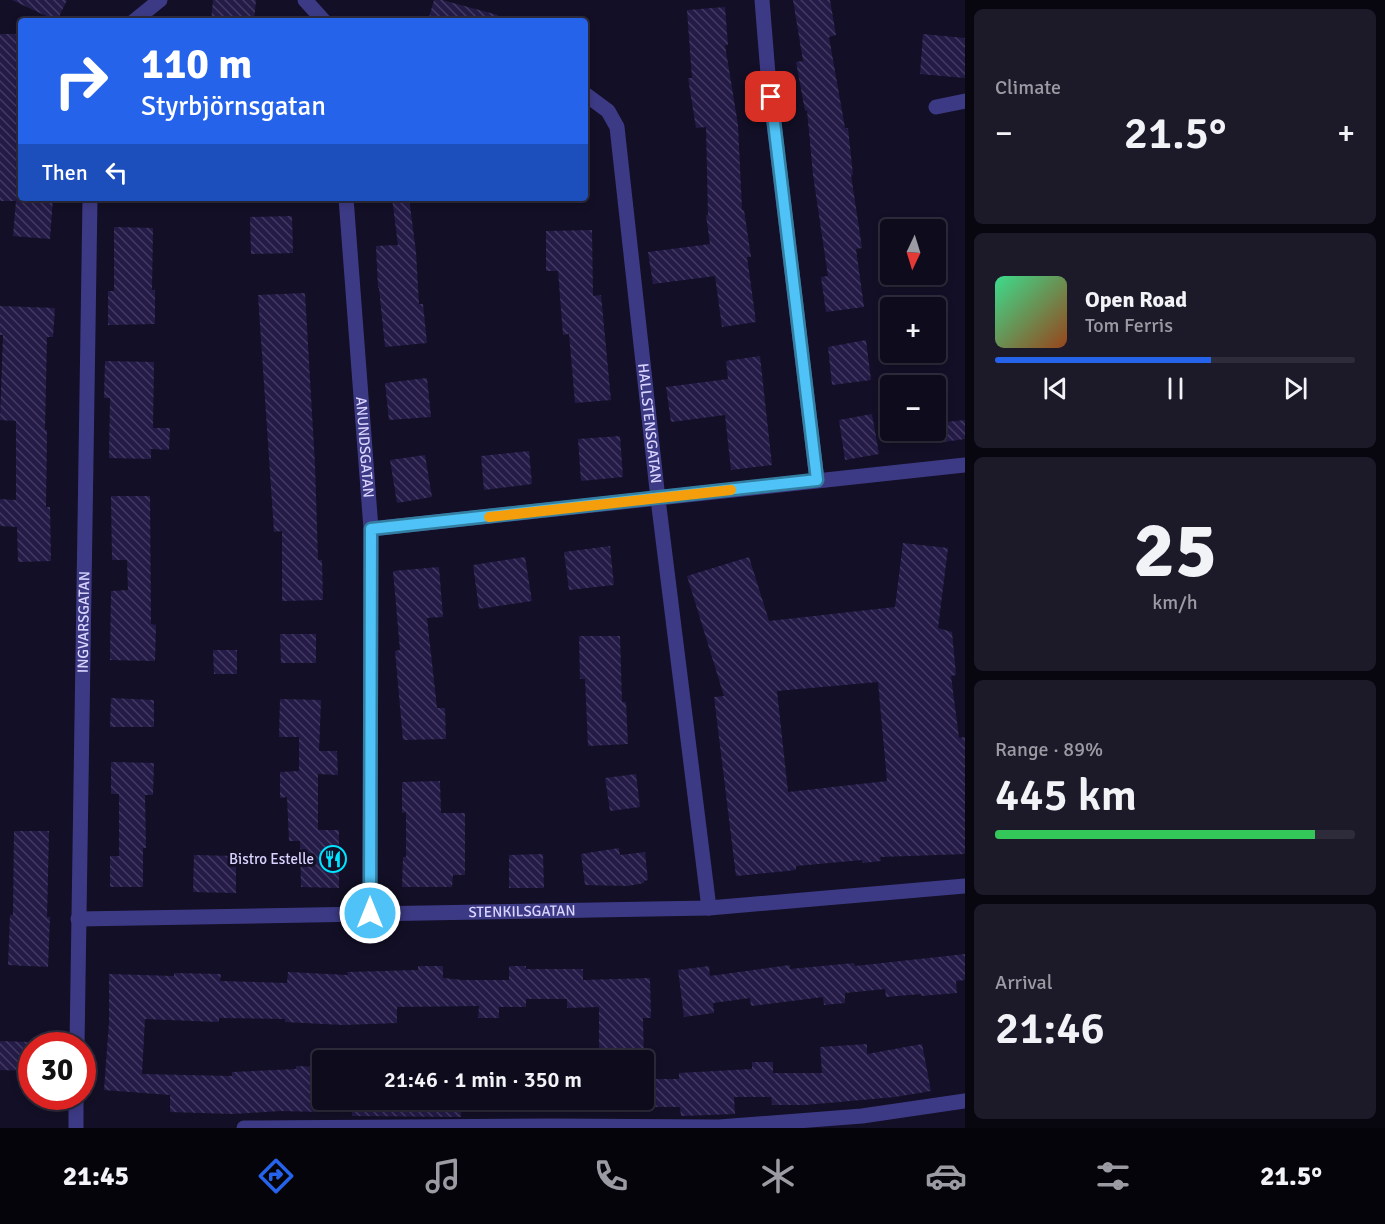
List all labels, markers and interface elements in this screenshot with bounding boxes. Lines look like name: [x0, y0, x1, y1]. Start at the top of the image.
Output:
text: 110 m: [141, 39, 252, 90]
icon: right: [42, 42, 120, 120]
pin: [745, 71, 796, 122]
text: Climate: [995, 75, 1061, 100]
icon: arrive: [754, 80, 787, 113]
text: Styrbjörnsgatan: [141, 90, 326, 123]
text: 21.5°: [1124, 106, 1226, 161]
text: −: [995, 113, 1013, 154]
text: +: [1337, 113, 1355, 154]
icon: left: [100, 156, 133, 189]
text: Then: [42, 159, 88, 186]
north arrow: [880, 219, 946, 285]
map controls: [880, 219, 946, 441]
text: Open Road: [1085, 286, 1187, 313]
button: +: [880, 297, 946, 363]
text: Tom Ferris: [1085, 313, 1173, 338]
street label: HALLSTENSGATAN: [634, 362, 665, 484]
icon: previous: [1039, 372, 1072, 405]
icon: pause: [1159, 372, 1192, 405]
icon: next: [1279, 372, 1312, 405]
button: −: [880, 375, 946, 441]
street label: ANUNDSGATAN: [352, 396, 378, 499]
text: 25: [1133, 503, 1217, 599]
street label: INGVARSGATAN: [74, 571, 93, 673]
text: km/h: [1152, 590, 1198, 615]
text: Range · 89%: [995, 737, 1103, 762]
text: 445 km: [995, 768, 1137, 823]
restaurant icon: Bistro Estelle: [318, 844, 348, 874]
place label: Bistro Estelle: [229, 850, 314, 868]
position arrow: [338, 881, 402, 945]
street label: STENKILSGATAN: [468, 901, 576, 921]
text: Arrival: [995, 970, 1053, 995]
text: 21:46: [995, 1001, 1105, 1056]
speed limit sign: 30: [18, 1032, 96, 1110]
text: 21:46 · 1 min · 350 m: [384, 1066, 582, 1093]
icon: directions: [255, 1155, 297, 1197]
icon: music: [422, 1155, 464, 1197]
icon: phone: [590, 1155, 632, 1197]
icon: climate: [757, 1155, 799, 1197]
icon: car: [925, 1155, 967, 1197]
icon: filters: [1092, 1155, 1134, 1197]
text: 21:45: [63, 1160, 129, 1193]
text: 21.5°: [1260, 1160, 1322, 1193]

